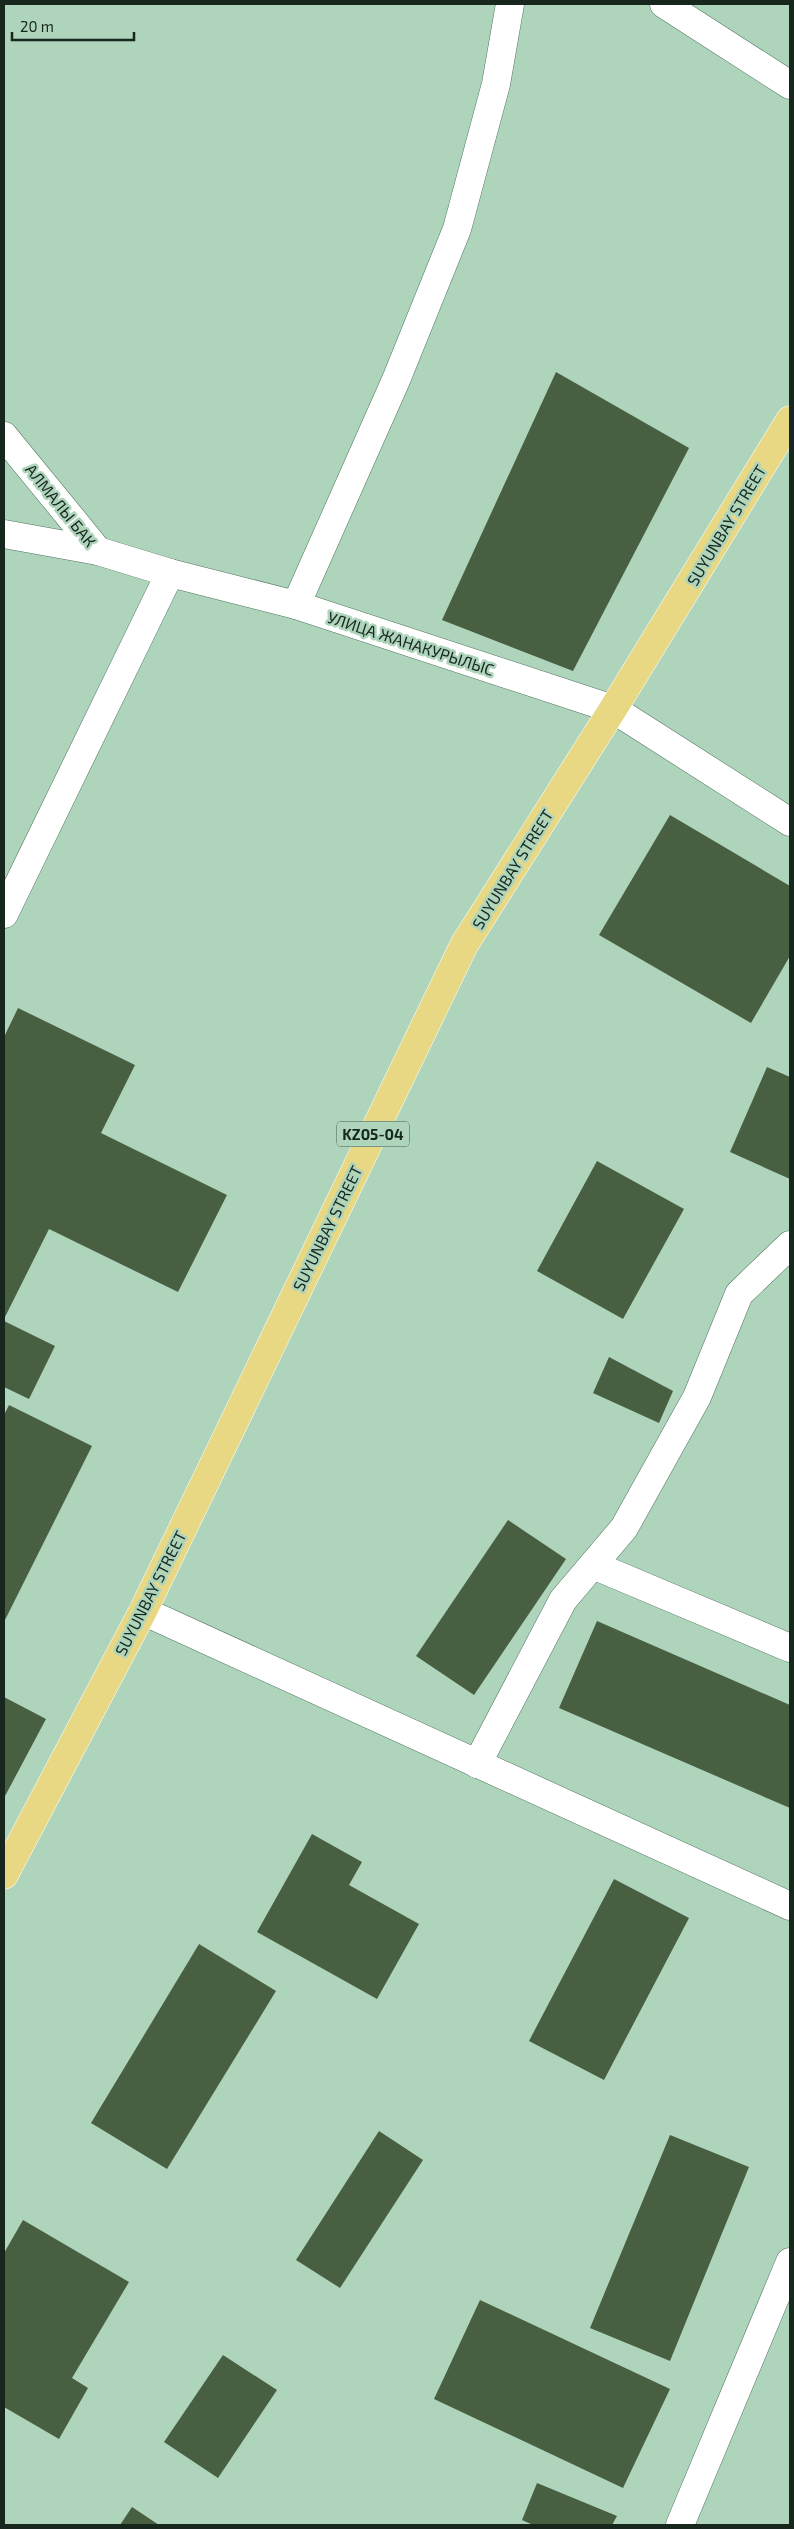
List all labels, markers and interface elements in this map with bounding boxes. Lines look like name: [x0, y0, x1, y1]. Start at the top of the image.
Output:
scale bar: [12, 10, 135, 42]
text: 20 m: [20, 17, 54, 35]
street label: АЛМАЛЫ БАК: [22, 460, 100, 551]
street label: SUYUNBAY STREET: [683, 461, 769, 589]
street label: УЛИЦА ЖАНАКУРЫЛЫС: [325, 607, 497, 679]
street label: SUYUNBAY STREET: [468, 806, 556, 932]
road number: KZ05-04: [337, 1122, 409, 1146]
street label: SUYUNBAY STREET: [288, 1162, 366, 1294]
street label: SUYUNBAY STREET: [110, 1528, 190, 1658]

